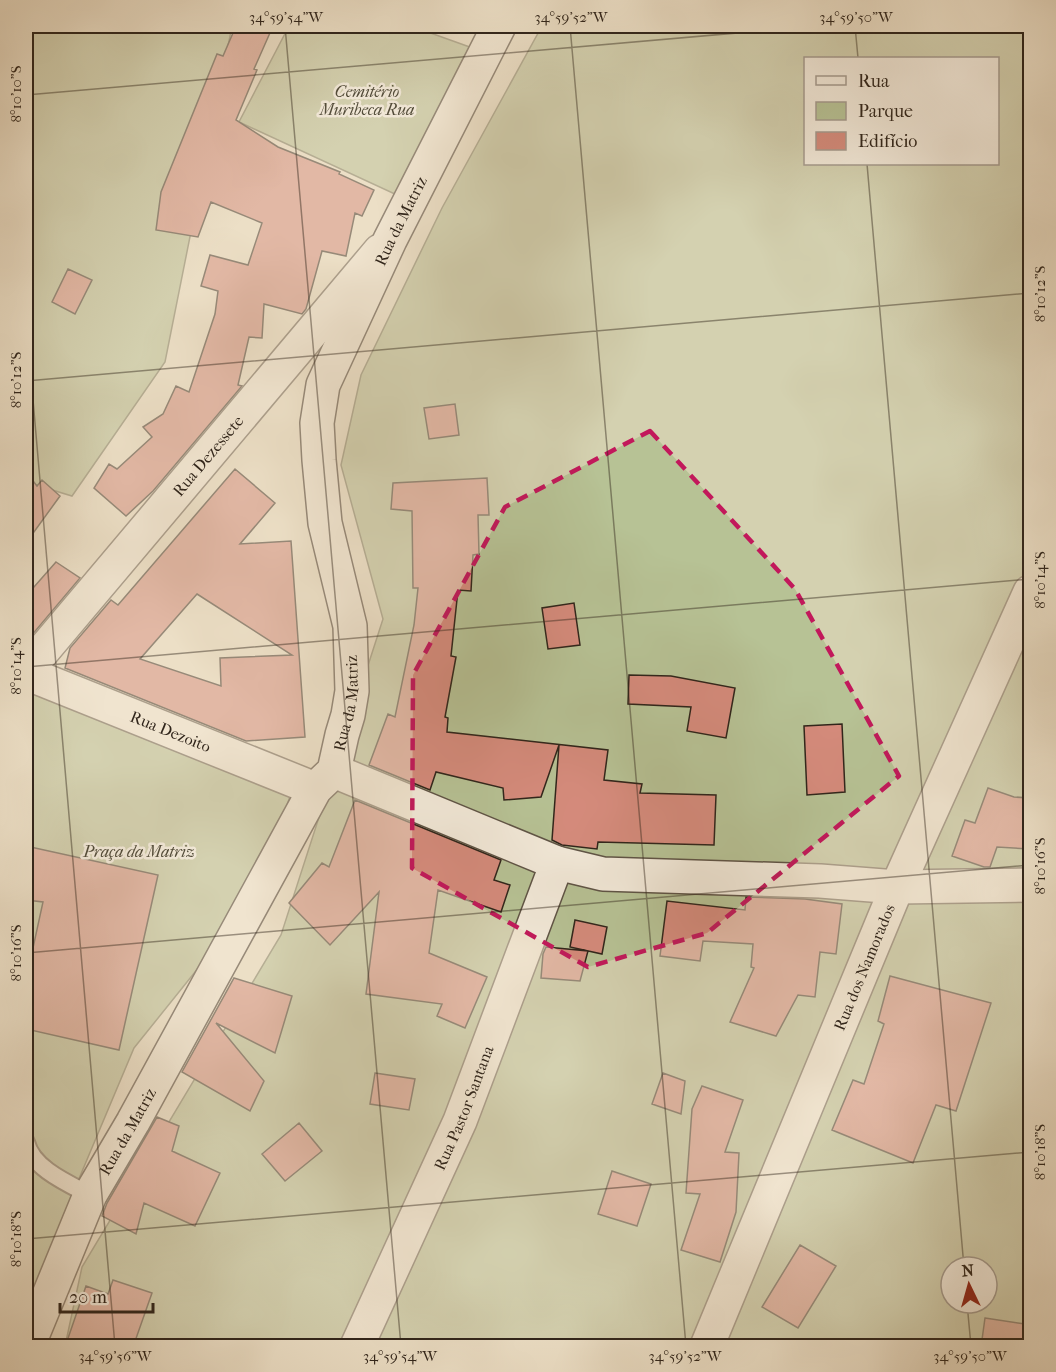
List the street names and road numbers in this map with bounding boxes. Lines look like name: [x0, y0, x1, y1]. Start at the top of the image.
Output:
street label: Rua da Matriz: [370, 173, 430, 268]
street label: Rua Dezessete: [168, 411, 247, 500]
street label: Rua da Matriz: [329, 655, 362, 753]
street label: Rua Dezoito: [128, 706, 214, 756]
street label: Rua dos Namorados: [829, 901, 898, 1033]
street label: Rua Pastor Santana: [429, 1042, 497, 1173]
street label: Rua da Matriz: [95, 1084, 159, 1178]

